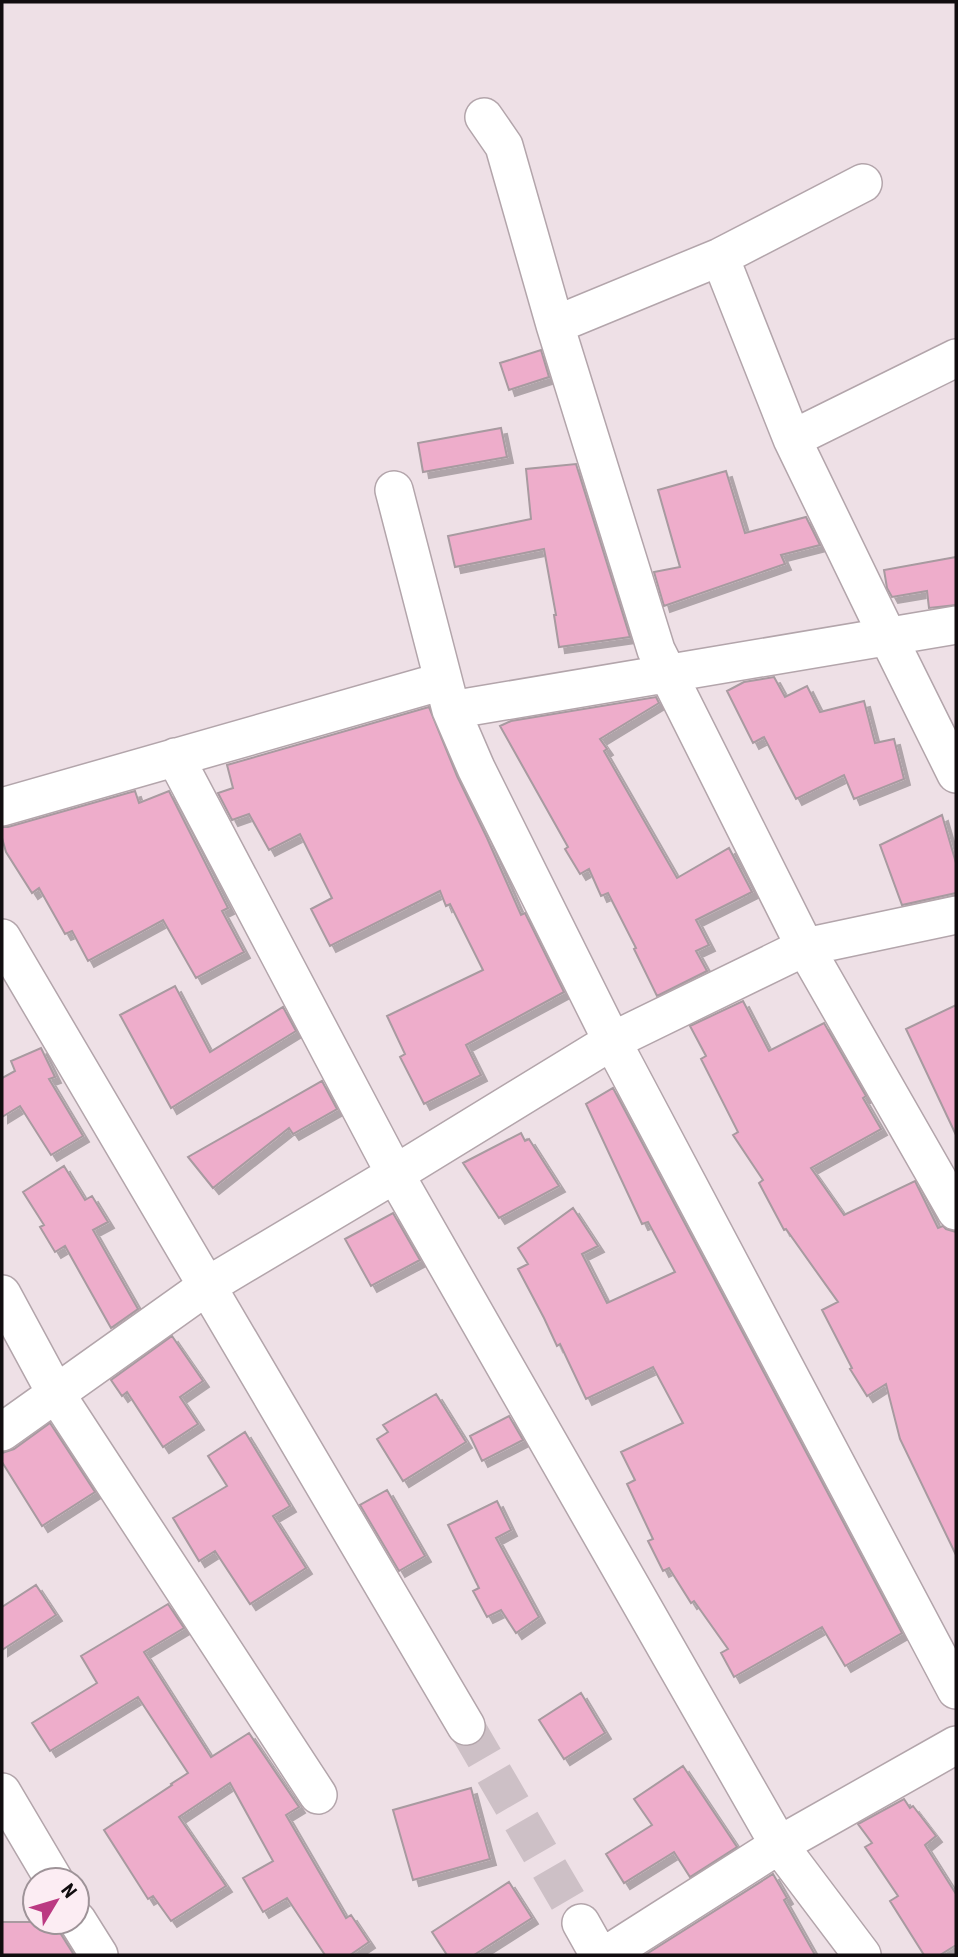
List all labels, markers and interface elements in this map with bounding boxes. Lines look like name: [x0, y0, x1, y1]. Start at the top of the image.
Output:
north arrow: [21, 1866, 91, 1936]
text: N: [56, 1879, 82, 1903]

